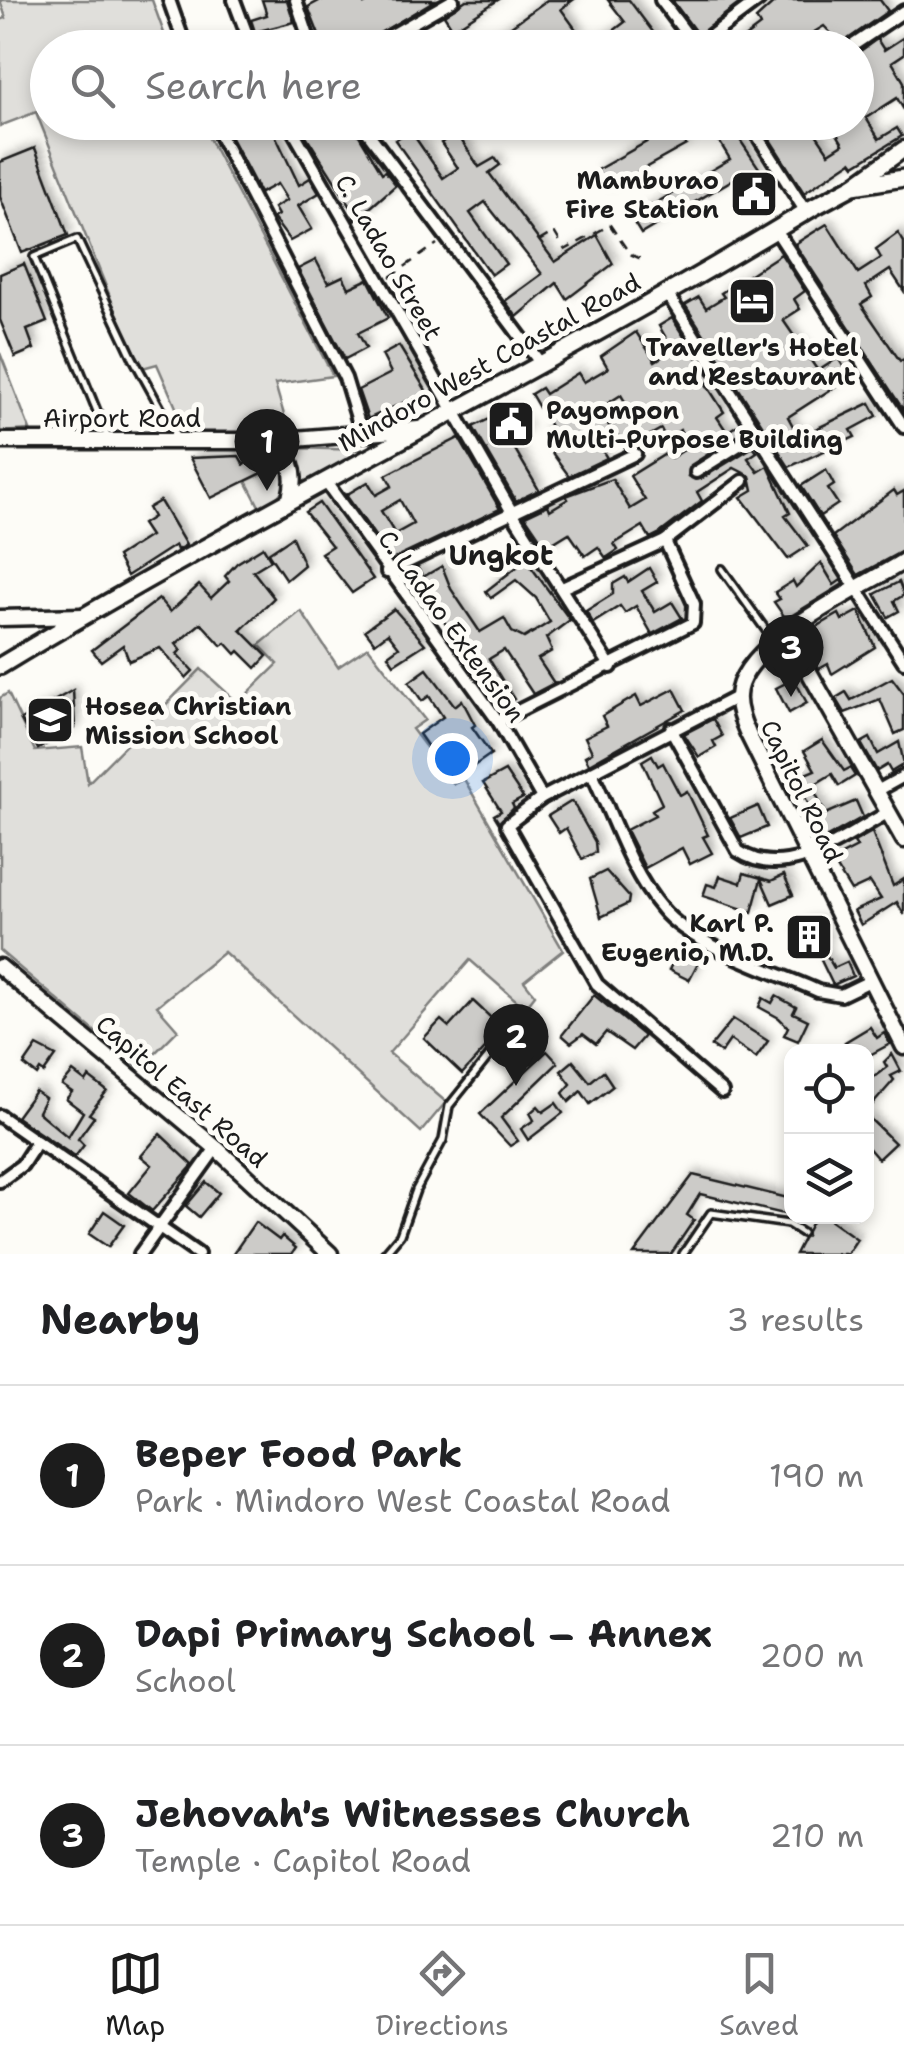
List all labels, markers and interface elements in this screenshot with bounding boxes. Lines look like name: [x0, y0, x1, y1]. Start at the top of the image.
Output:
search box: [30, 30, 874, 140]
icon: search: [65, 58, 120, 113]
text: Search here: [145, 60, 362, 111]
place label: Mamburao Fire Station: [565, 163, 719, 226]
street label: C. Ladao Street: [328, 168, 450, 346]
public building icon: Mamburao Fire Station: [728, 168, 780, 220]
street label: Mindoro West Coastal Road: [332, 264, 646, 459]
hotel icon: Traveller's Hotel and Restaurant: [726, 275, 778, 327]
place label: Traveller's Hotel and Restaurant: [646, 330, 859, 393]
place label: Payompon Multi-Purpose Building: [546, 393, 843, 456]
public building icon: Payompon Multi-Purpose Building: [485, 398, 537, 450]
street label: Airport Road: [43, 401, 201, 435]
pin: 1: [234, 408, 300, 491]
street label: C. Ladao Extension: [371, 523, 533, 729]
district label: Ungkot: [449, 536, 553, 574]
pin: 3: [758, 614, 824, 697]
place label: Hosea Christian Mission School: [85, 689, 292, 752]
school or university icon: Hosea Christian Mission School: [24, 694, 76, 746]
street label: Capitol Road: [753, 714, 851, 868]
your location: [427, 733, 478, 784]
place label: Karl P. Eugenio, M.D.: [601, 906, 774, 969]
building icon: Karl P. Eugenio, M.D.: [783, 911, 835, 963]
pin: 2: [484, 1004, 548, 1086]
street label: Capitol East Road: [89, 1007, 275, 1175]
map controls: [784, 1044, 874, 1224]
button: locate: [784, 1044, 874, 1134]
button: layers: [784, 1134, 874, 1224]
text: Nearby: [40, 1291, 200, 1347]
text: 3 results: [727, 1298, 864, 1341]
text: Beper Food Park: [135, 1428, 462, 1479]
text: 1: [65, 1454, 80, 1497]
text: 190 m: [769, 1454, 864, 1497]
text: Park · Mindoro West Coastal Road: [135, 1479, 670, 1522]
text: Dapi Primary School – Annex: [135, 1608, 712, 1659]
text: 2: [61, 1634, 84, 1677]
text: 200 m: [760, 1634, 864, 1677]
text: School: [135, 1659, 236, 1702]
text: Jehovah's Witnesses Church: [135, 1788, 690, 1839]
text: 3: [61, 1814, 84, 1857]
text: 210 m: [770, 1814, 864, 1857]
text: Temple · Capitol Road: [135, 1839, 471, 1882]
tab: Map: [105, 1946, 165, 2044]
tab: Directions: [376, 1946, 509, 2044]
tab: Saved: [719, 1946, 799, 2044]

